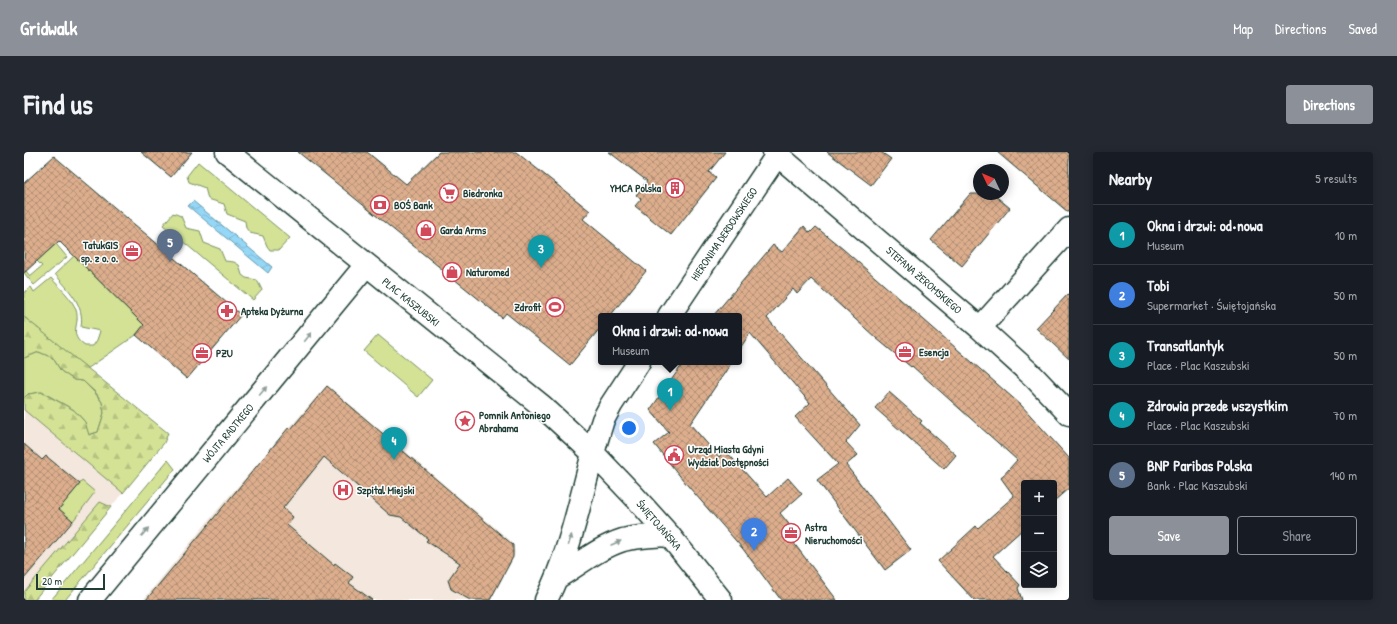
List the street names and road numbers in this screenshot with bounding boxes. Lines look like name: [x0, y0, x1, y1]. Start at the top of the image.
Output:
street label: HIERONIMA DERDOWSKIEGO: [688, 185, 760, 283]
street label: STEFANA ŻEROMSKIEGO: [883, 243, 965, 317]
street label: PLAC KASZUBSKI: [379, 275, 443, 329]
street label: WÓJTA RADTKEGO: [199, 401, 257, 465]
street label: ŚWIĘTOJAŃSKA: [633, 497, 685, 553]

